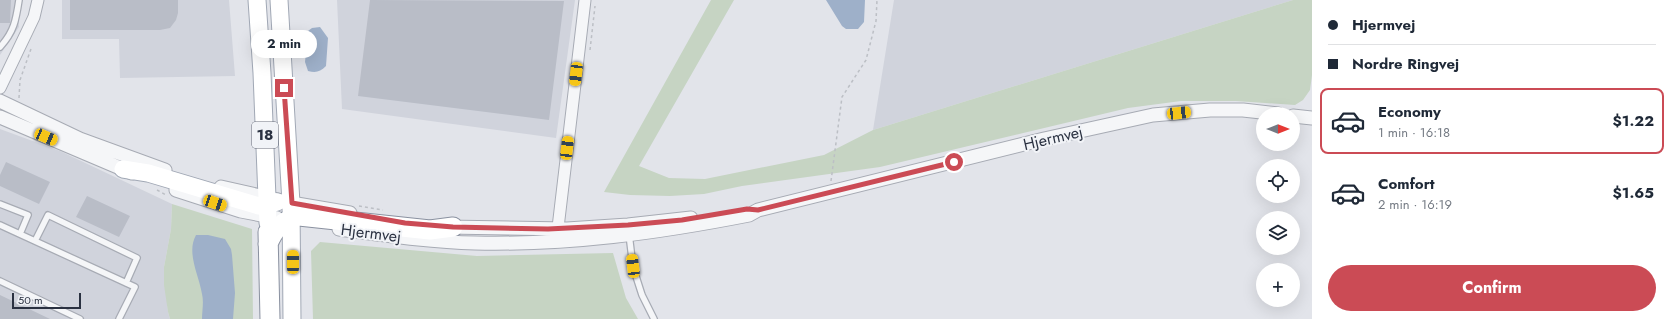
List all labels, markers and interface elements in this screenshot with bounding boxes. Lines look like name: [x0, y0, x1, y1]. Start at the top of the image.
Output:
text: Hjermvej: [1352, 14, 1415, 36]
callout: 2 min: [251, 30, 317, 58]
text: 2 min: [267, 34, 301, 53]
text: Nordre Ringvej: [1352, 53, 1459, 75]
car: [569, 61, 583, 87]
route end: [275, 79, 293, 97]
text: Economy: [1378, 101, 1441, 123]
icon: car: [1330, 103, 1366, 139]
car: [1166, 106, 1192, 120]
north arrow: [1256, 107, 1300, 151]
map controls: [1256, 107, 1300, 307]
text: $1.22: [1613, 110, 1654, 132]
street label: Hjermvej: [1021, 120, 1085, 156]
road number: 18: [252, 122, 278, 148]
text: 1 min · 16:18: [1378, 123, 1450, 142]
car: [33, 127, 59, 147]
car: [560, 135, 574, 161]
route start: [945, 153, 963, 171]
button: locate: [1256, 159, 1300, 203]
text: Comfort: [1378, 173, 1435, 195]
icon: car: [1330, 175, 1366, 211]
text: $1.65: [1612, 182, 1654, 204]
car: [202, 193, 228, 213]
text: 2 min · 16:19: [1378, 195, 1452, 214]
button: layers: [1256, 211, 1300, 255]
street label: Hjermvej: [340, 218, 402, 248]
car: [287, 250, 299, 274]
car: [626, 253, 640, 279]
button: +: [1256, 263, 1300, 307]
button: Confirm: [1328, 265, 1656, 311]
scale bar: [12, 291, 81, 310]
text: 50 m: [18, 292, 43, 308]

